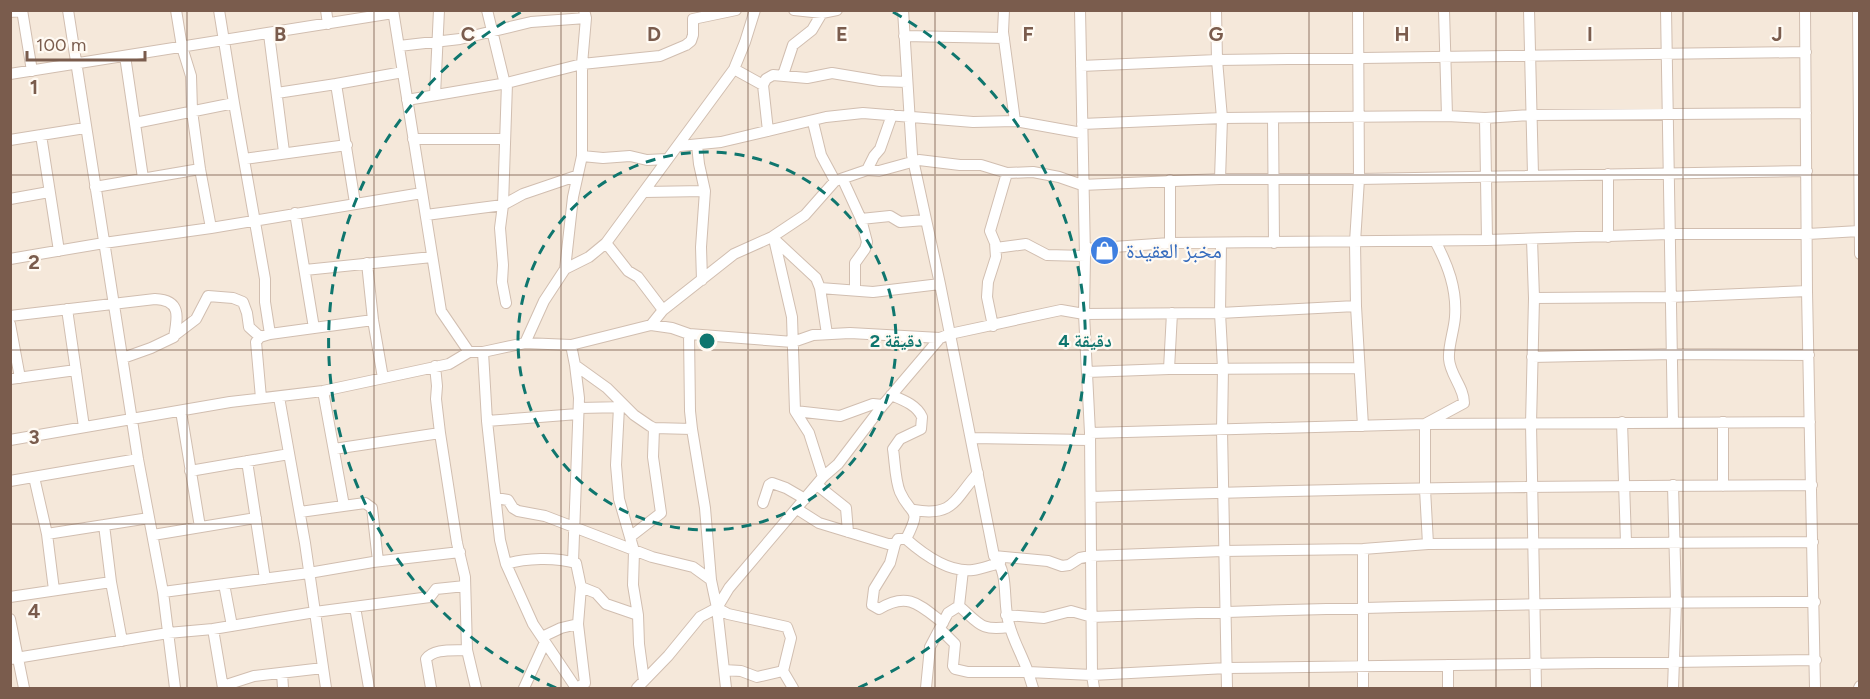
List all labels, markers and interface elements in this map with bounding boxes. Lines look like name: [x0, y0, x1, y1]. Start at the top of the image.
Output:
text: B: [274, 22, 286, 46]
text: C: [461, 22, 475, 46]
text: D: [647, 22, 661, 46]
text: E: [836, 22, 848, 46]
text: F: [1022, 22, 1034, 46]
text: G: [1209, 22, 1224, 46]
text: H: [1395, 22, 1410, 46]
text: I: [1587, 22, 1593, 46]
text: J: [1771, 22, 1783, 46]
scale bar: [27, 24, 146, 62]
text: 100 m: [36, 34, 86, 56]
text: 1: [30, 75, 38, 99]
shop icon: مخبز العقيدة: [1089, 235, 1121, 267]
place label: مخبز العقيدة: [1126, 238, 1222, 263]
text: 2: [28, 250, 40, 274]
text: 2 دقيقة: [870, 330, 922, 352]
text: 4 دقيقة: [1058, 330, 1112, 352]
centre of rings: [697, 331, 717, 351]
text: 3: [28, 425, 40, 449]
text: 4: [28, 599, 41, 623]

